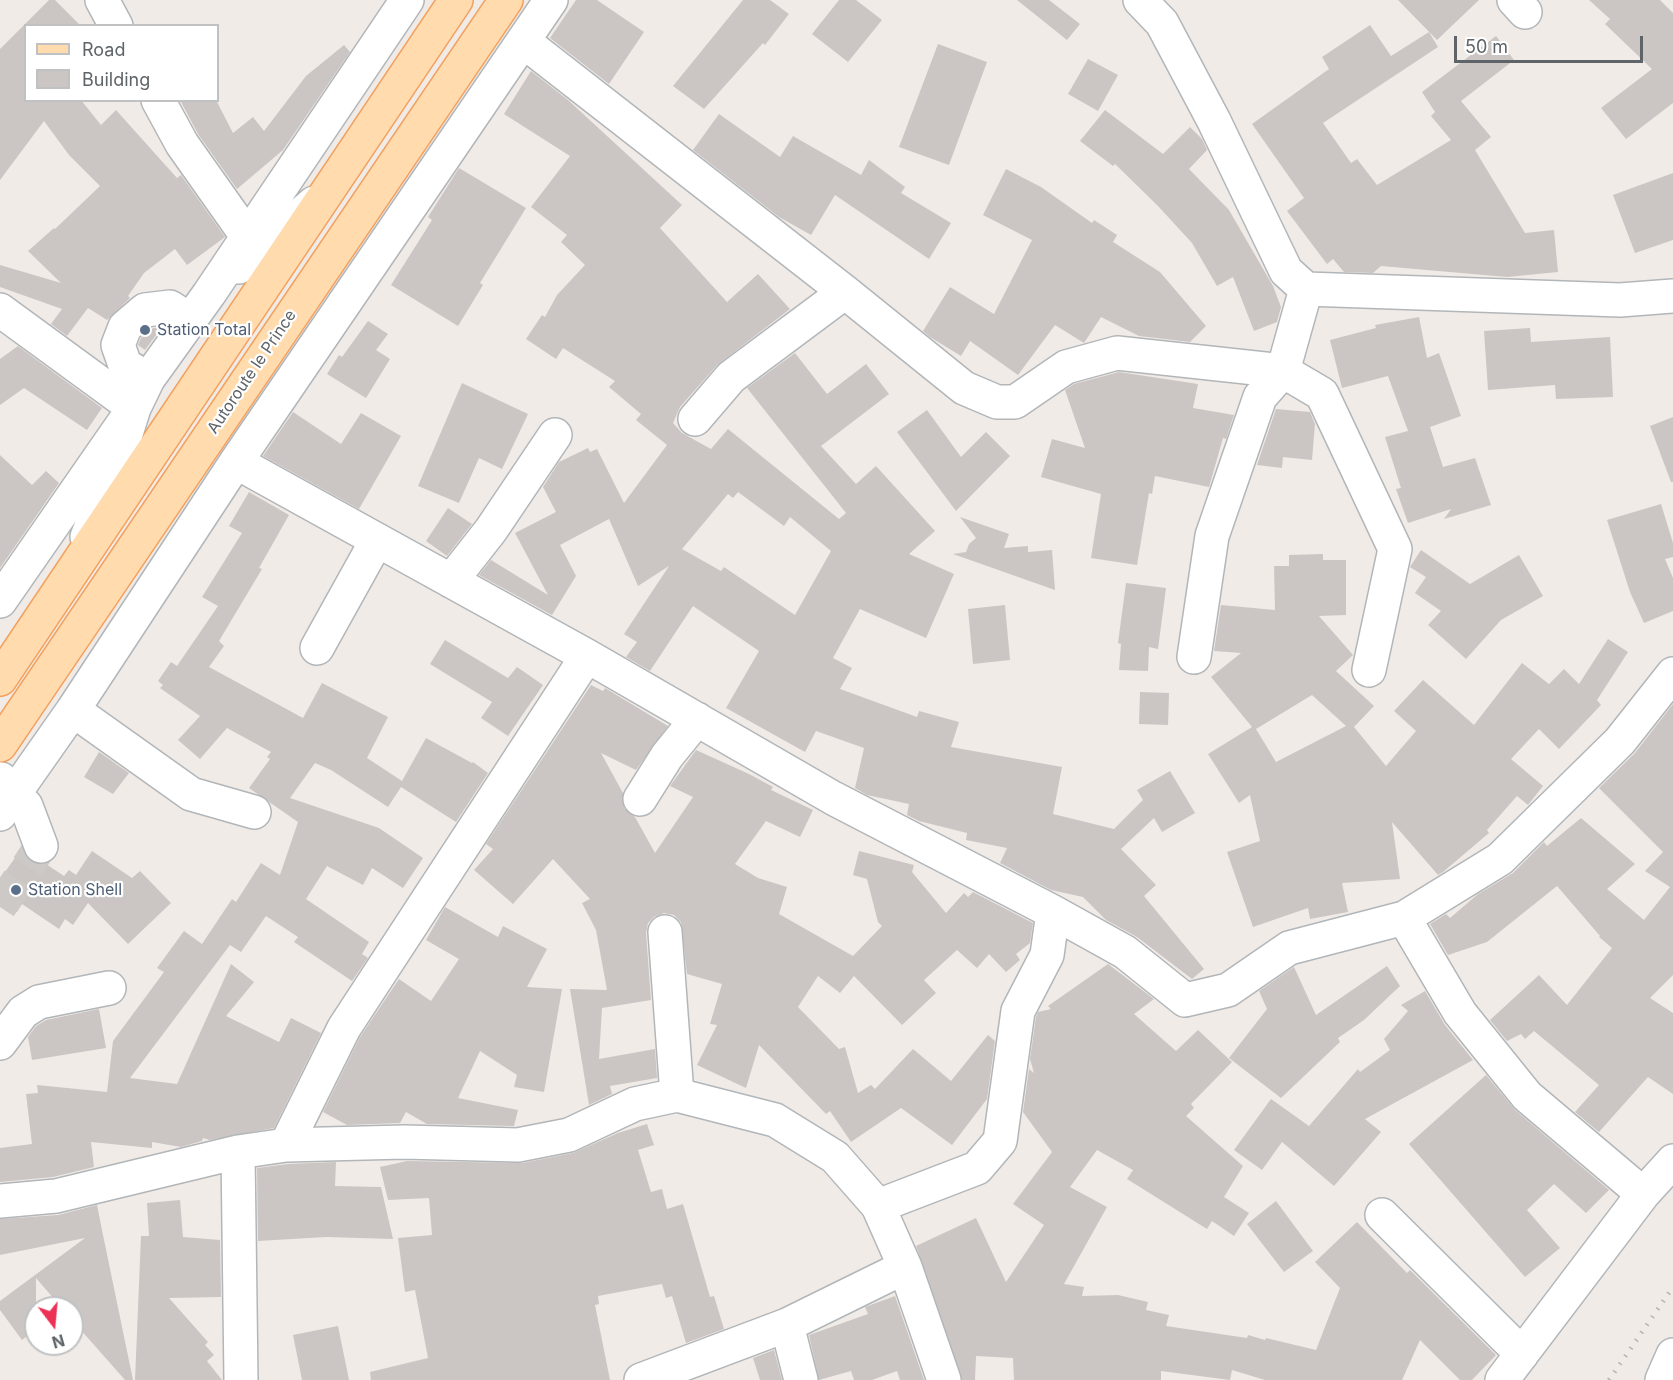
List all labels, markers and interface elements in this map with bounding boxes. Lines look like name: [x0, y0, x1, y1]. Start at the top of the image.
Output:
legend: [24, 24, 219, 102]
scale bar: [1457, 24, 1646, 62]
text: 50 m: [1465, 36, 1508, 57]
text: Road: [82, 39, 125, 60]
text: Building: [82, 69, 150, 90]
street label: Autoroute le Prince: [204, 307, 300, 437]
place label: Station Total: [157, 320, 251, 340]
marker: Station Total: [138, 323, 152, 337]
place label: Station Shell: [28, 880, 122, 900]
marker: Station Shell: [9, 883, 23, 897]
north arrow: [24, 1296, 84, 1356]
text: N: [50, 1330, 67, 1353]

